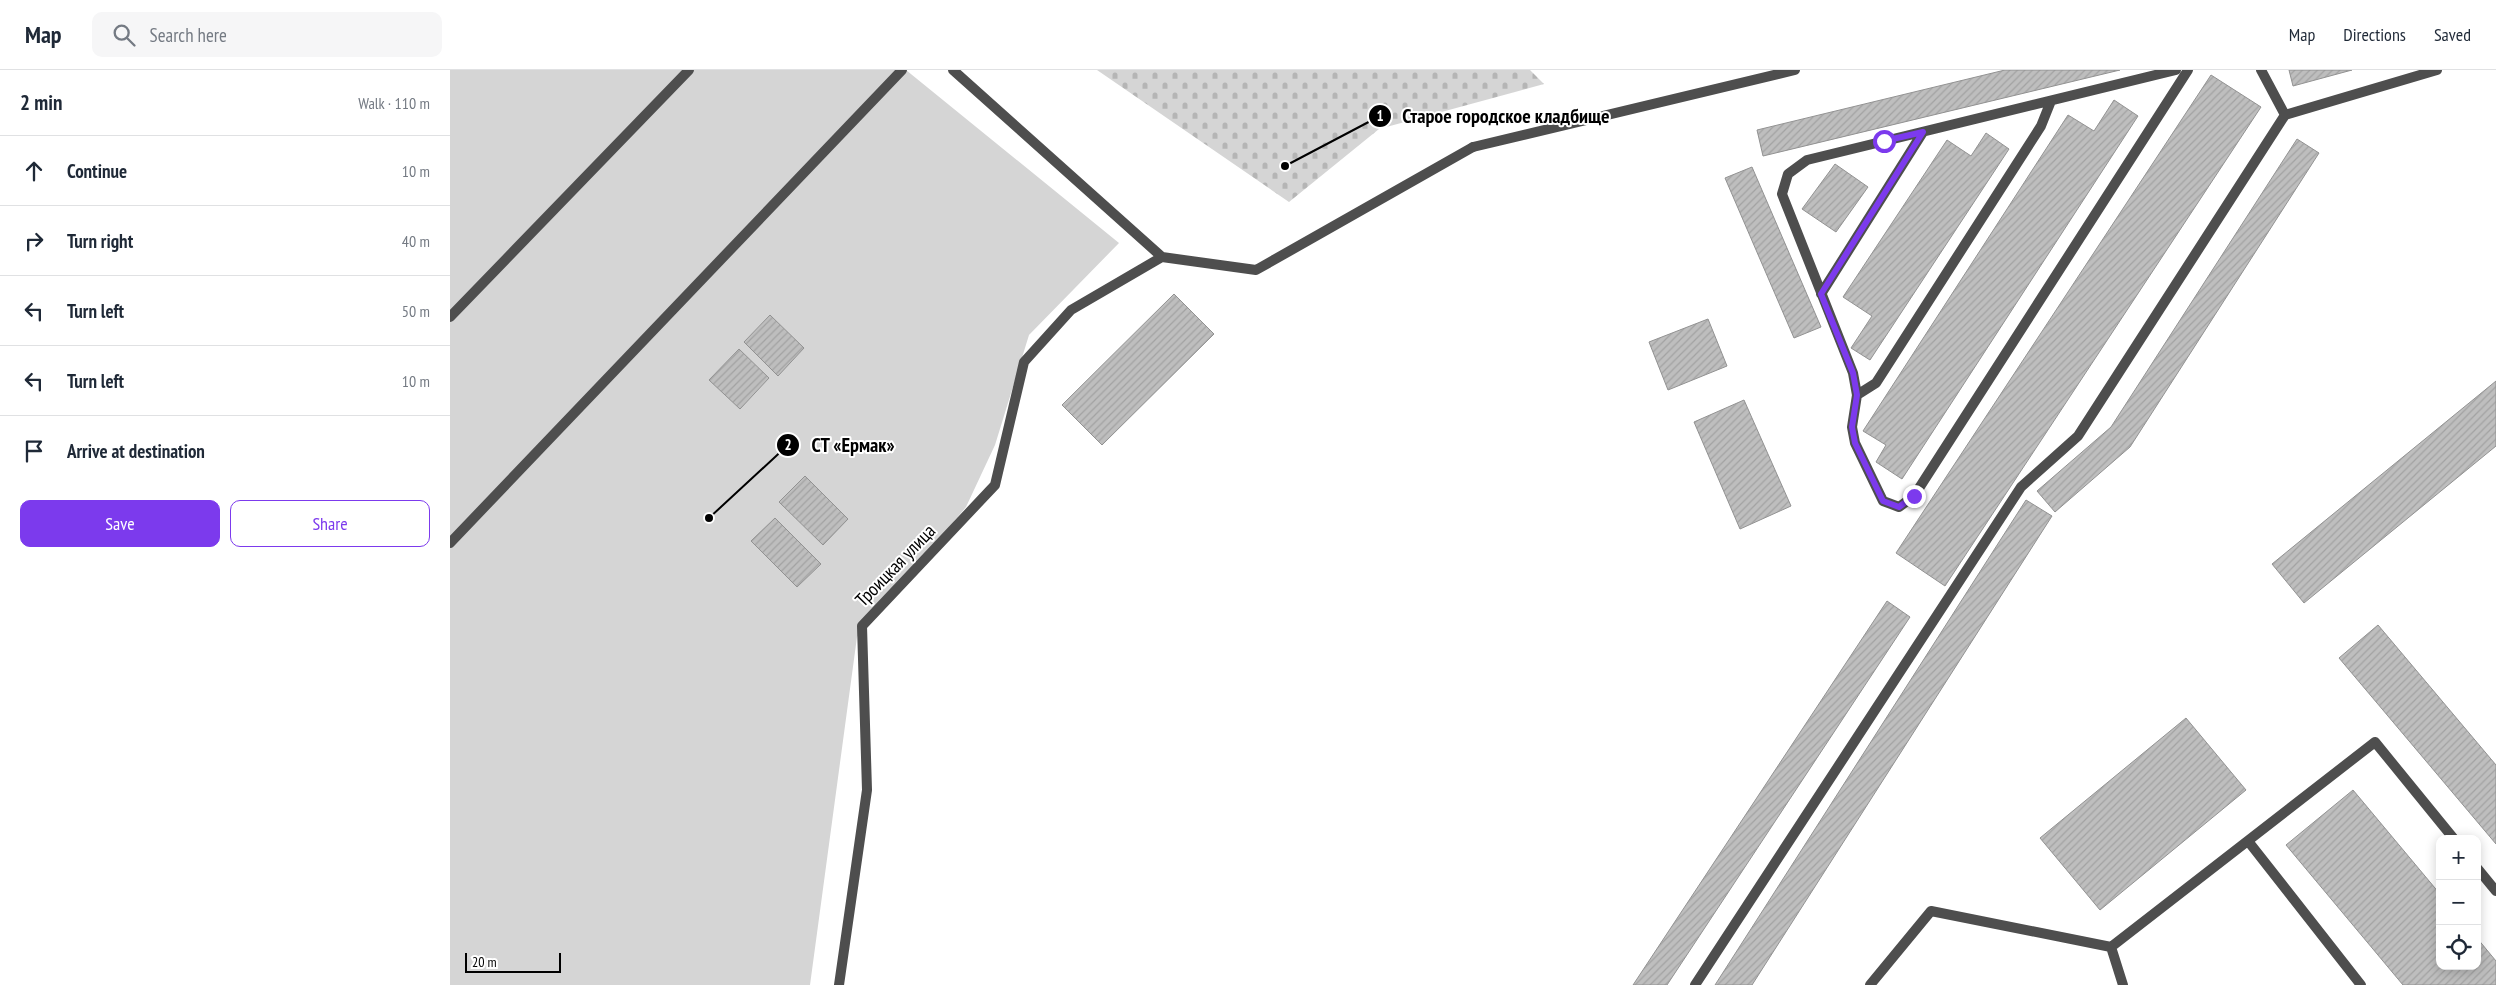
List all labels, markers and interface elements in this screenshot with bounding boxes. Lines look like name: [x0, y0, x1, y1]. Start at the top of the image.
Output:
search box: [92, 12, 442, 57]
text: Map: [25, 19, 62, 50]
icon: search: [110, 21, 138, 49]
text: Search here: [150, 23, 227, 47]
text: Map: [2289, 23, 2315, 46]
text: Directions: [2343, 23, 2406, 46]
text: Saved: [2434, 23, 2471, 46]
text: 2 min: [20, 89, 62, 116]
text: Walk · 110 m: [358, 93, 430, 113]
callout: Старое городское кладбище: [1367, 99, 1619, 134]
text: Старое городское кладбище: [1402, 103, 1610, 129]
text: 1: [1376, 106, 1384, 125]
route start: [1873, 130, 1896, 153]
icon: ahead: [20, 157, 48, 185]
text: Continue: [67, 159, 127, 183]
text: 10 m: [402, 161, 430, 181]
icon: right: [20, 227, 48, 255]
text: Turn right: [67, 229, 133, 253]
text: 40 m: [402, 231, 430, 251]
icon: left: [20, 297, 48, 325]
text: Turn left: [67, 299, 124, 323]
text: 50 m: [402, 301, 430, 321]
icon: left: [20, 367, 48, 395]
text: Turn left: [67, 369, 124, 393]
text: 10 m: [402, 371, 430, 391]
callout: СТ «Ермак»: [776, 428, 904, 463]
text: СТ «Ермак»: [811, 432, 895, 458]
text: 2: [784, 435, 792, 454]
icon: arrive: [20, 437, 48, 465]
text: Arrive at destination: [67, 439, 205, 463]
route end: [1903, 485, 1926, 508]
button: Save: [20, 500, 220, 547]
button: Share: [230, 500, 430, 547]
street label: Троицкая улица: [850, 519, 940, 611]
map controls: [2436, 835, 2481, 970]
button: +: [2436, 835, 2481, 880]
button: −: [2436, 880, 2481, 925]
button: locate: [2436, 925, 2481, 970]
scale bar: [465, 950, 561, 973]
text: 20 m: [472, 953, 497, 971]

